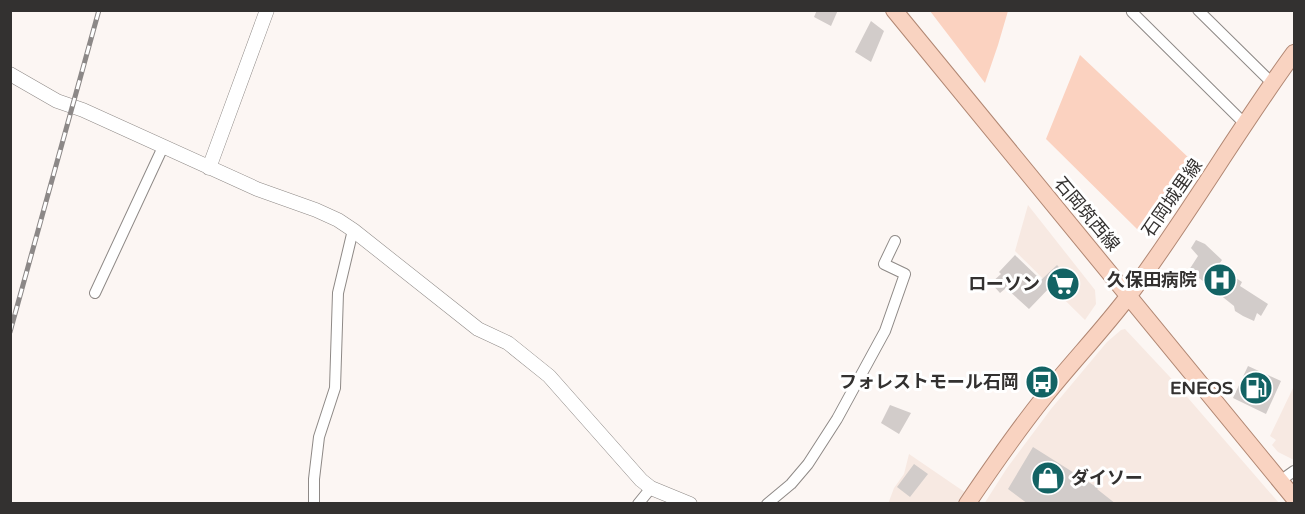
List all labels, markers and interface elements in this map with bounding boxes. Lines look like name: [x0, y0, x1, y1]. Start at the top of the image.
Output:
street label: 石岡城里線: [1137, 155, 1207, 241]
street label: 石岡筑西線: [1050, 172, 1124, 256]
hospital icon: 久保田病院: [1202, 262, 1238, 298]
supermarket icon: ローソン: [1045, 266, 1081, 302]
place label: 久保田病院: [1107, 269, 1197, 291]
place label: ローソン: [968, 273, 1040, 295]
bus stop icon: フォレストモール石岡: [1024, 364, 1060, 400]
fuel station icon: ENEOS: [1238, 370, 1274, 406]
place label: フォレストモール石岡: [839, 371, 1019, 393]
place label: ENEOS: [1170, 377, 1233, 399]
shop icon: ダイソー: [1030, 460, 1066, 496]
place label: ダイソー: [1071, 467, 1143, 489]

